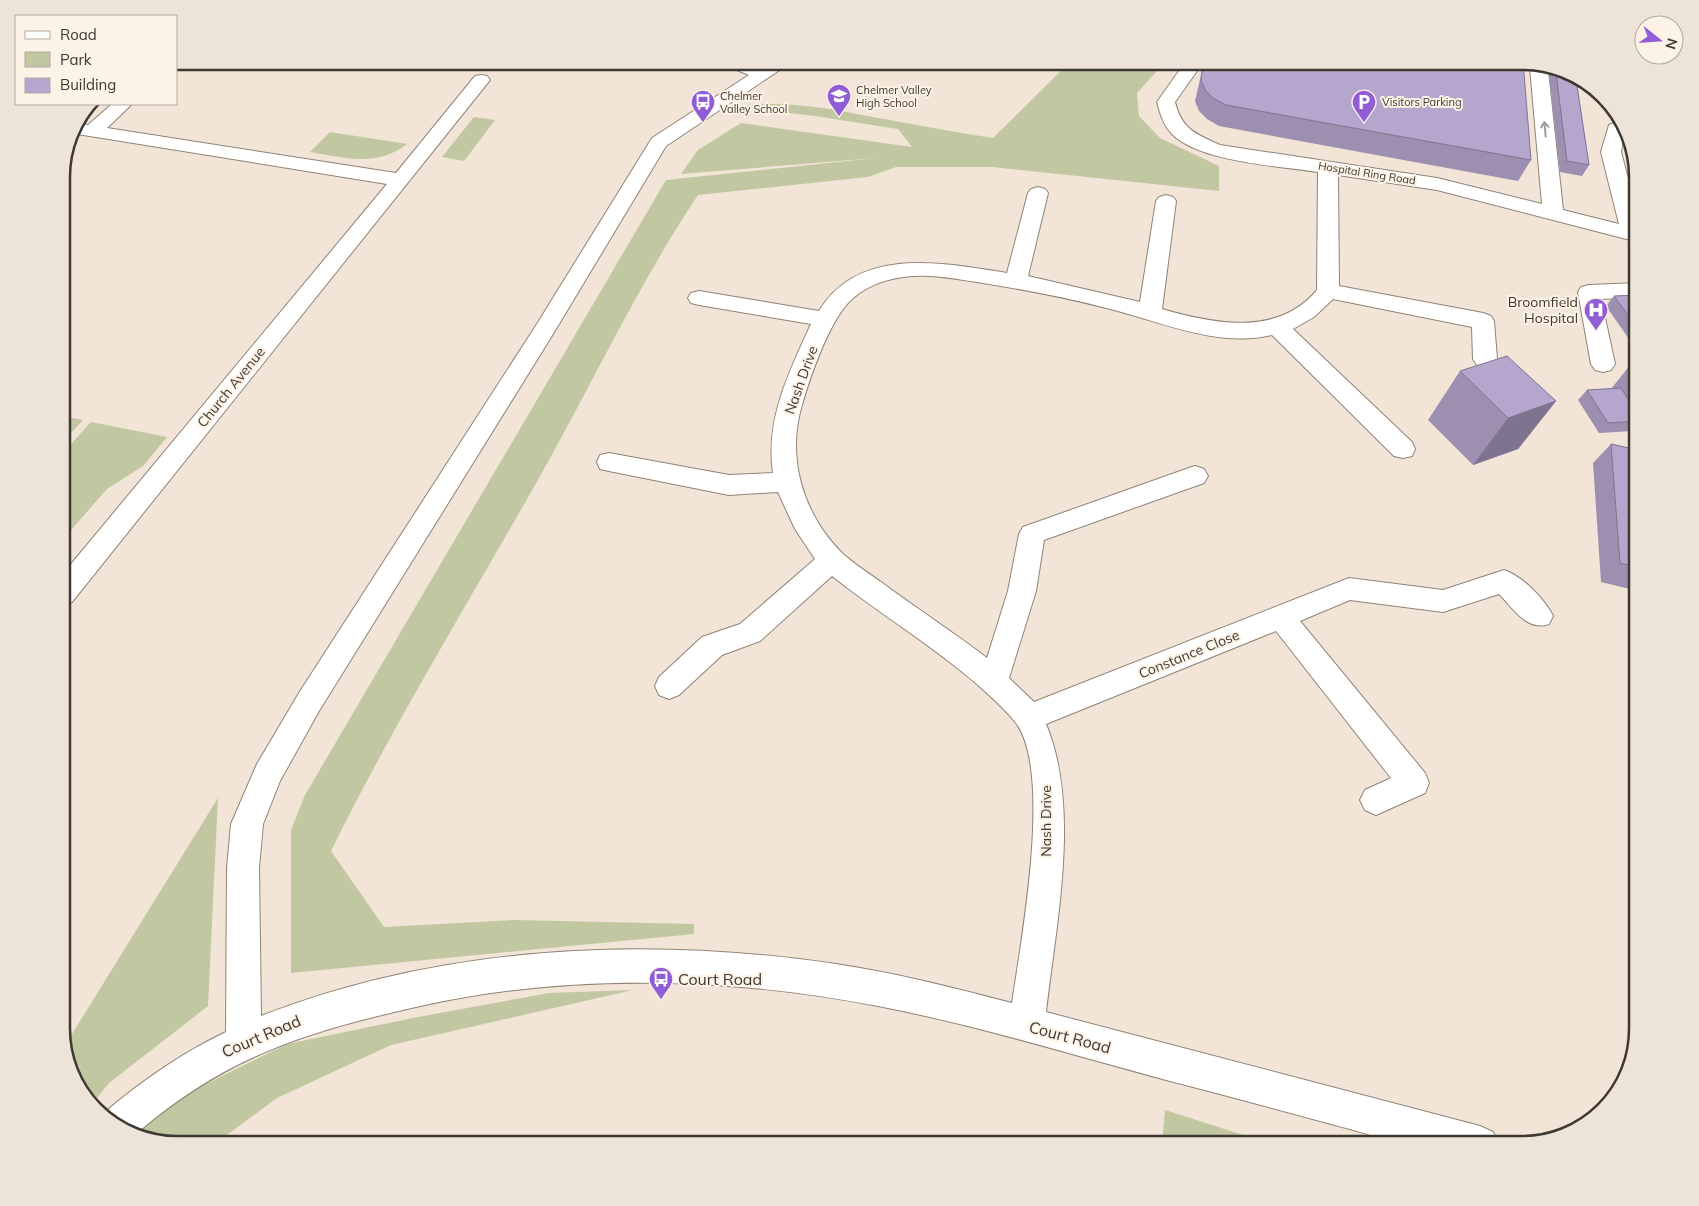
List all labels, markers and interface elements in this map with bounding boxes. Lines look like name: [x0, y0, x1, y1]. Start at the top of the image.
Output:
legend: [15, 15, 178, 105]
north arrow: [1634, 15, 1684, 65]
text: Road: [60, 25, 97, 44]
text: N: [1661, 36, 1682, 51]
text: Park: [60, 50, 92, 69]
text: Building: [60, 75, 116, 94]
school or university icon: Chelmer Valley High School: [826, 83, 852, 117]
place label: Chelmer Valley High School: [856, 83, 932, 110]
bus stop icon: Chelmer Valley School: [690, 89, 716, 123]
place label: Chelmer Valley School: [720, 89, 787, 116]
parking icon: Visitors Parking: [1351, 89, 1377, 123]
place label: Visitors Parking: [1382, 95, 1462, 109]
one-way arrow: [1540, 121, 1550, 137]
street label: Hospital Ring Road: [1317, 158, 1417, 188]
place label: Broomfield Hospital: [1508, 293, 1578, 327]
hospital icon: Broomfield Hospital: [1583, 297, 1609, 331]
street label: Church Avenue: [193, 343, 269, 431]
street label: Nash Drive: [780, 343, 822, 417]
street label: Constance Close: [1136, 626, 1242, 682]
street label: Nash Drive: [1037, 785, 1055, 857]
bus stop icon: Court Road: [648, 966, 674, 1000]
place label: Court Road: [678, 969, 762, 989]
street label: Court Road: [218, 1010, 304, 1062]
street label: Court Road: [1027, 1016, 1113, 1058]

